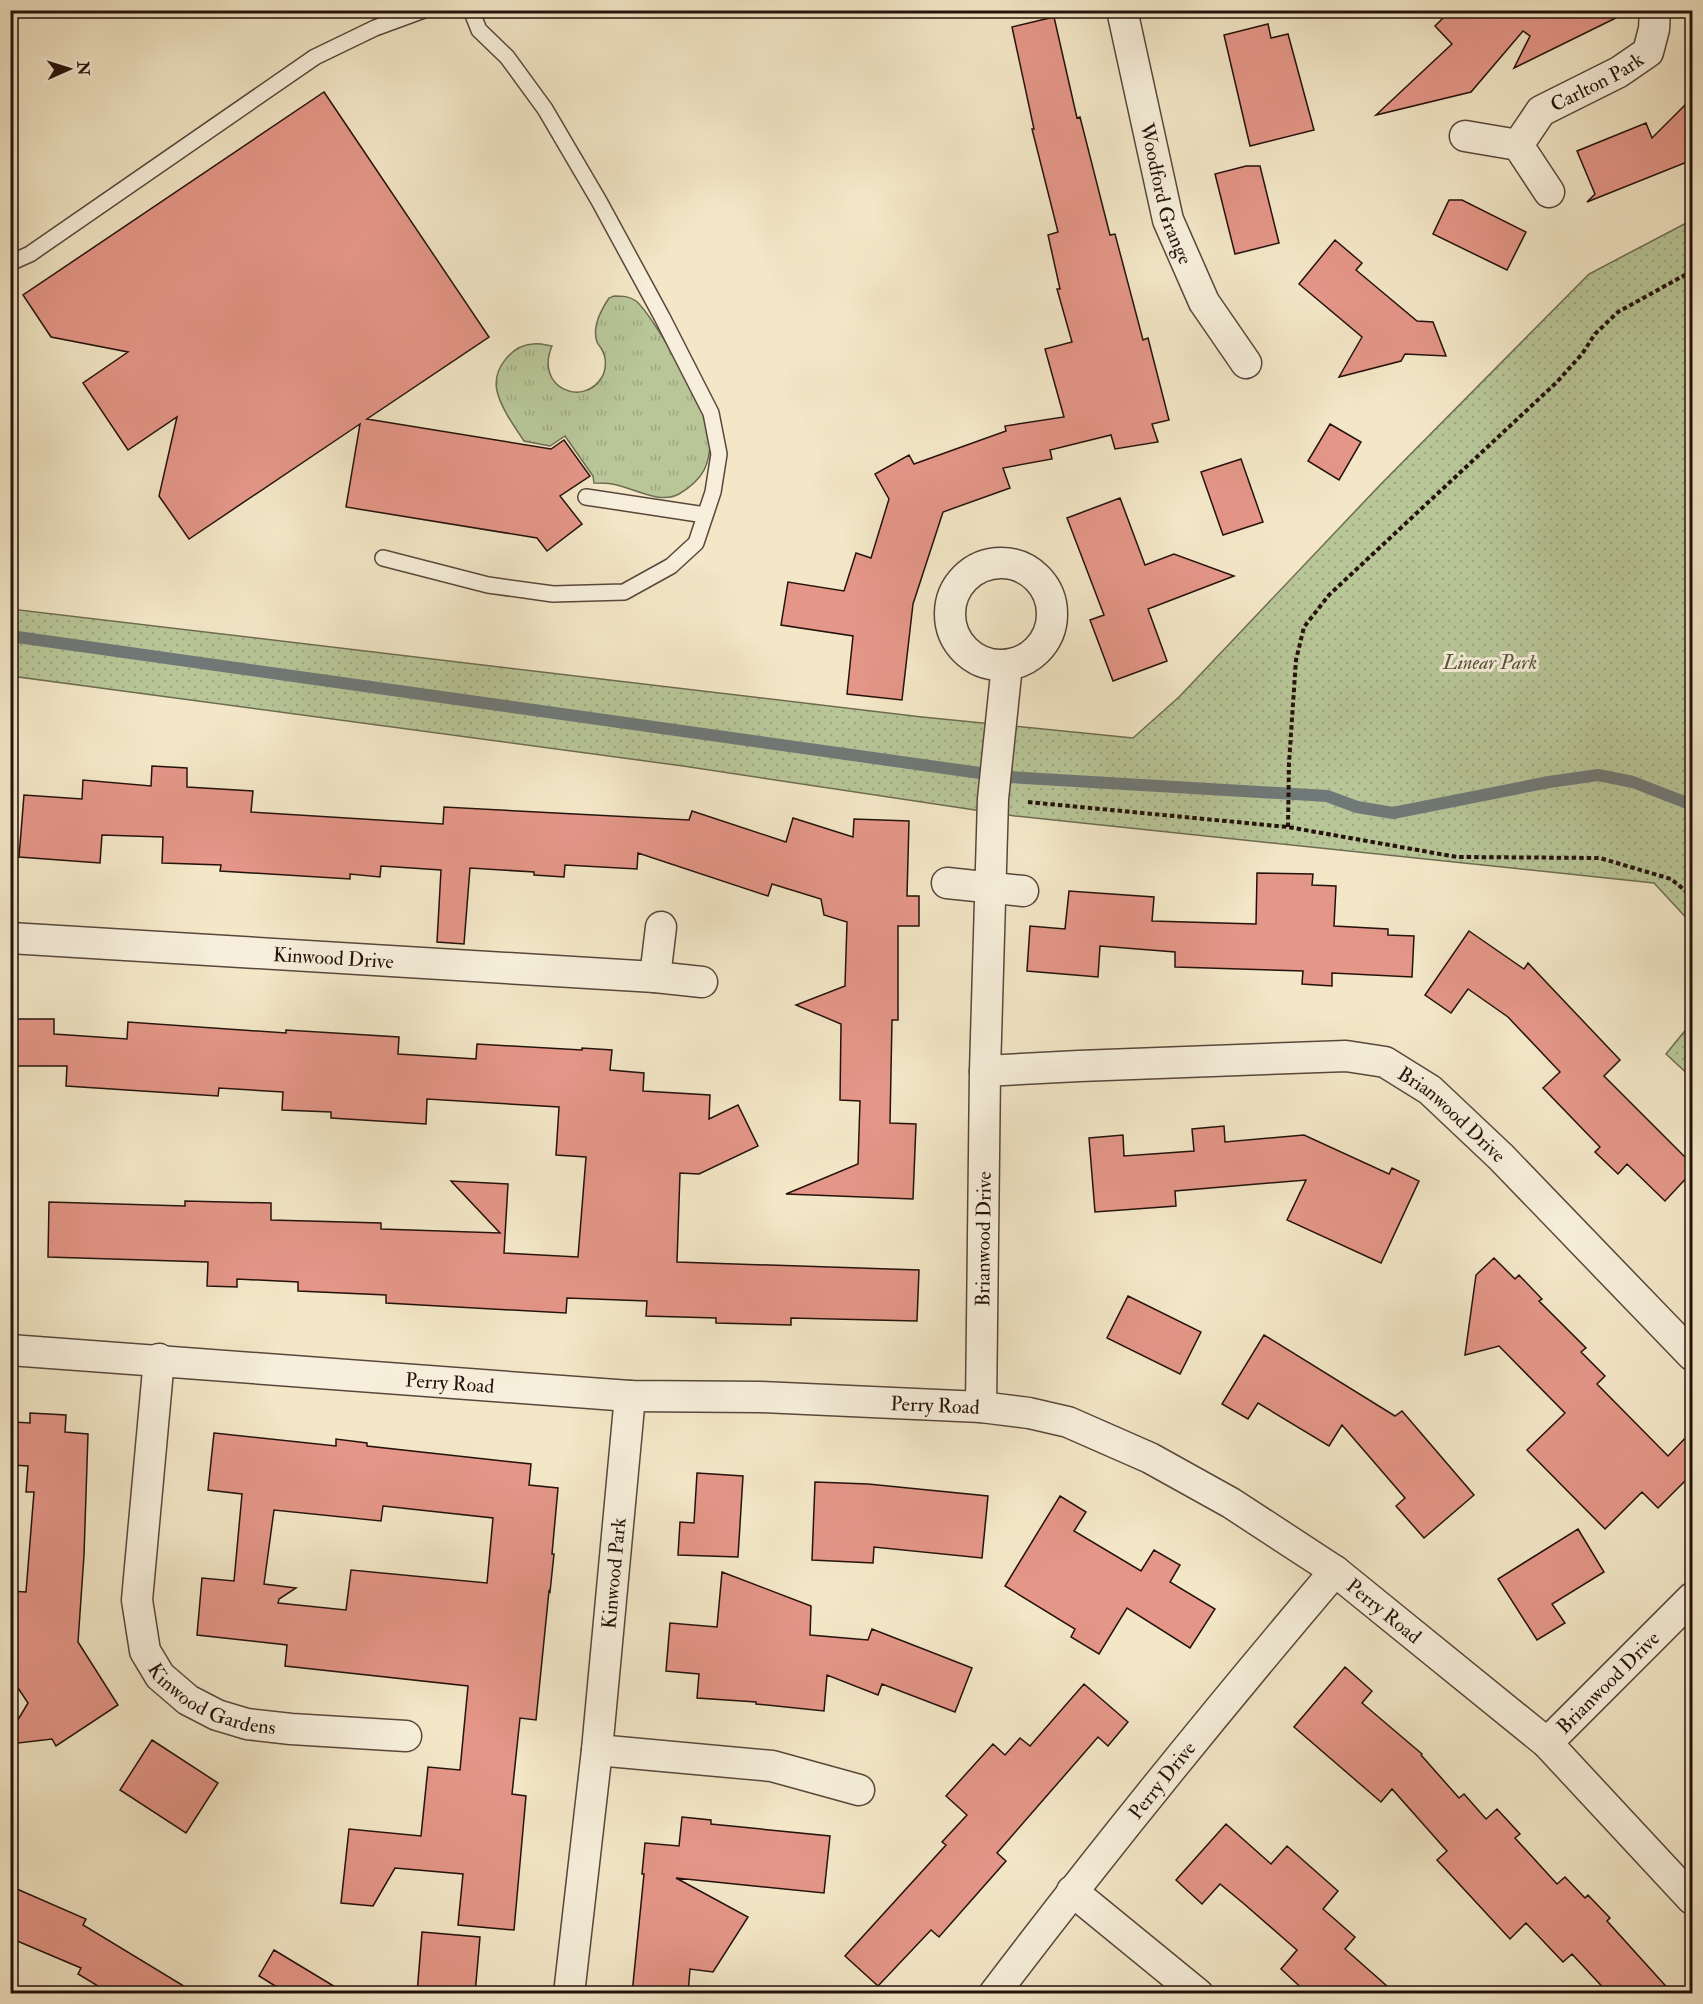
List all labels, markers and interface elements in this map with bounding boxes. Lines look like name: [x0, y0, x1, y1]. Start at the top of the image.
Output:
north arrow: [39, 39, 99, 99]
street label: Carlton Park: [1546, 47, 1649, 117]
text: N: [73, 60, 93, 77]
street label: Woodford Grange: [1134, 120, 1198, 268]
park label: Linear Park: [1442, 650, 1537, 675]
street label: Kinwood Drive: [272, 942, 394, 974]
street label: Brianwood Drive: [1393, 1061, 1511, 1168]
street label: Brianwood Drive: [970, 1171, 997, 1307]
street label: Perry Road: [404, 1367, 495, 1399]
street label: Perry Road: [890, 1391, 980, 1420]
street label: Kinwood Park: [596, 1516, 632, 1630]
street label: Perry Road: [1341, 1573, 1426, 1649]
street label: Brianwood Drive: [1551, 1626, 1665, 1739]
street label: Kinwood Gardens: [142, 1659, 277, 1740]
street label: Perry Drive: [1123, 1736, 1201, 1824]

